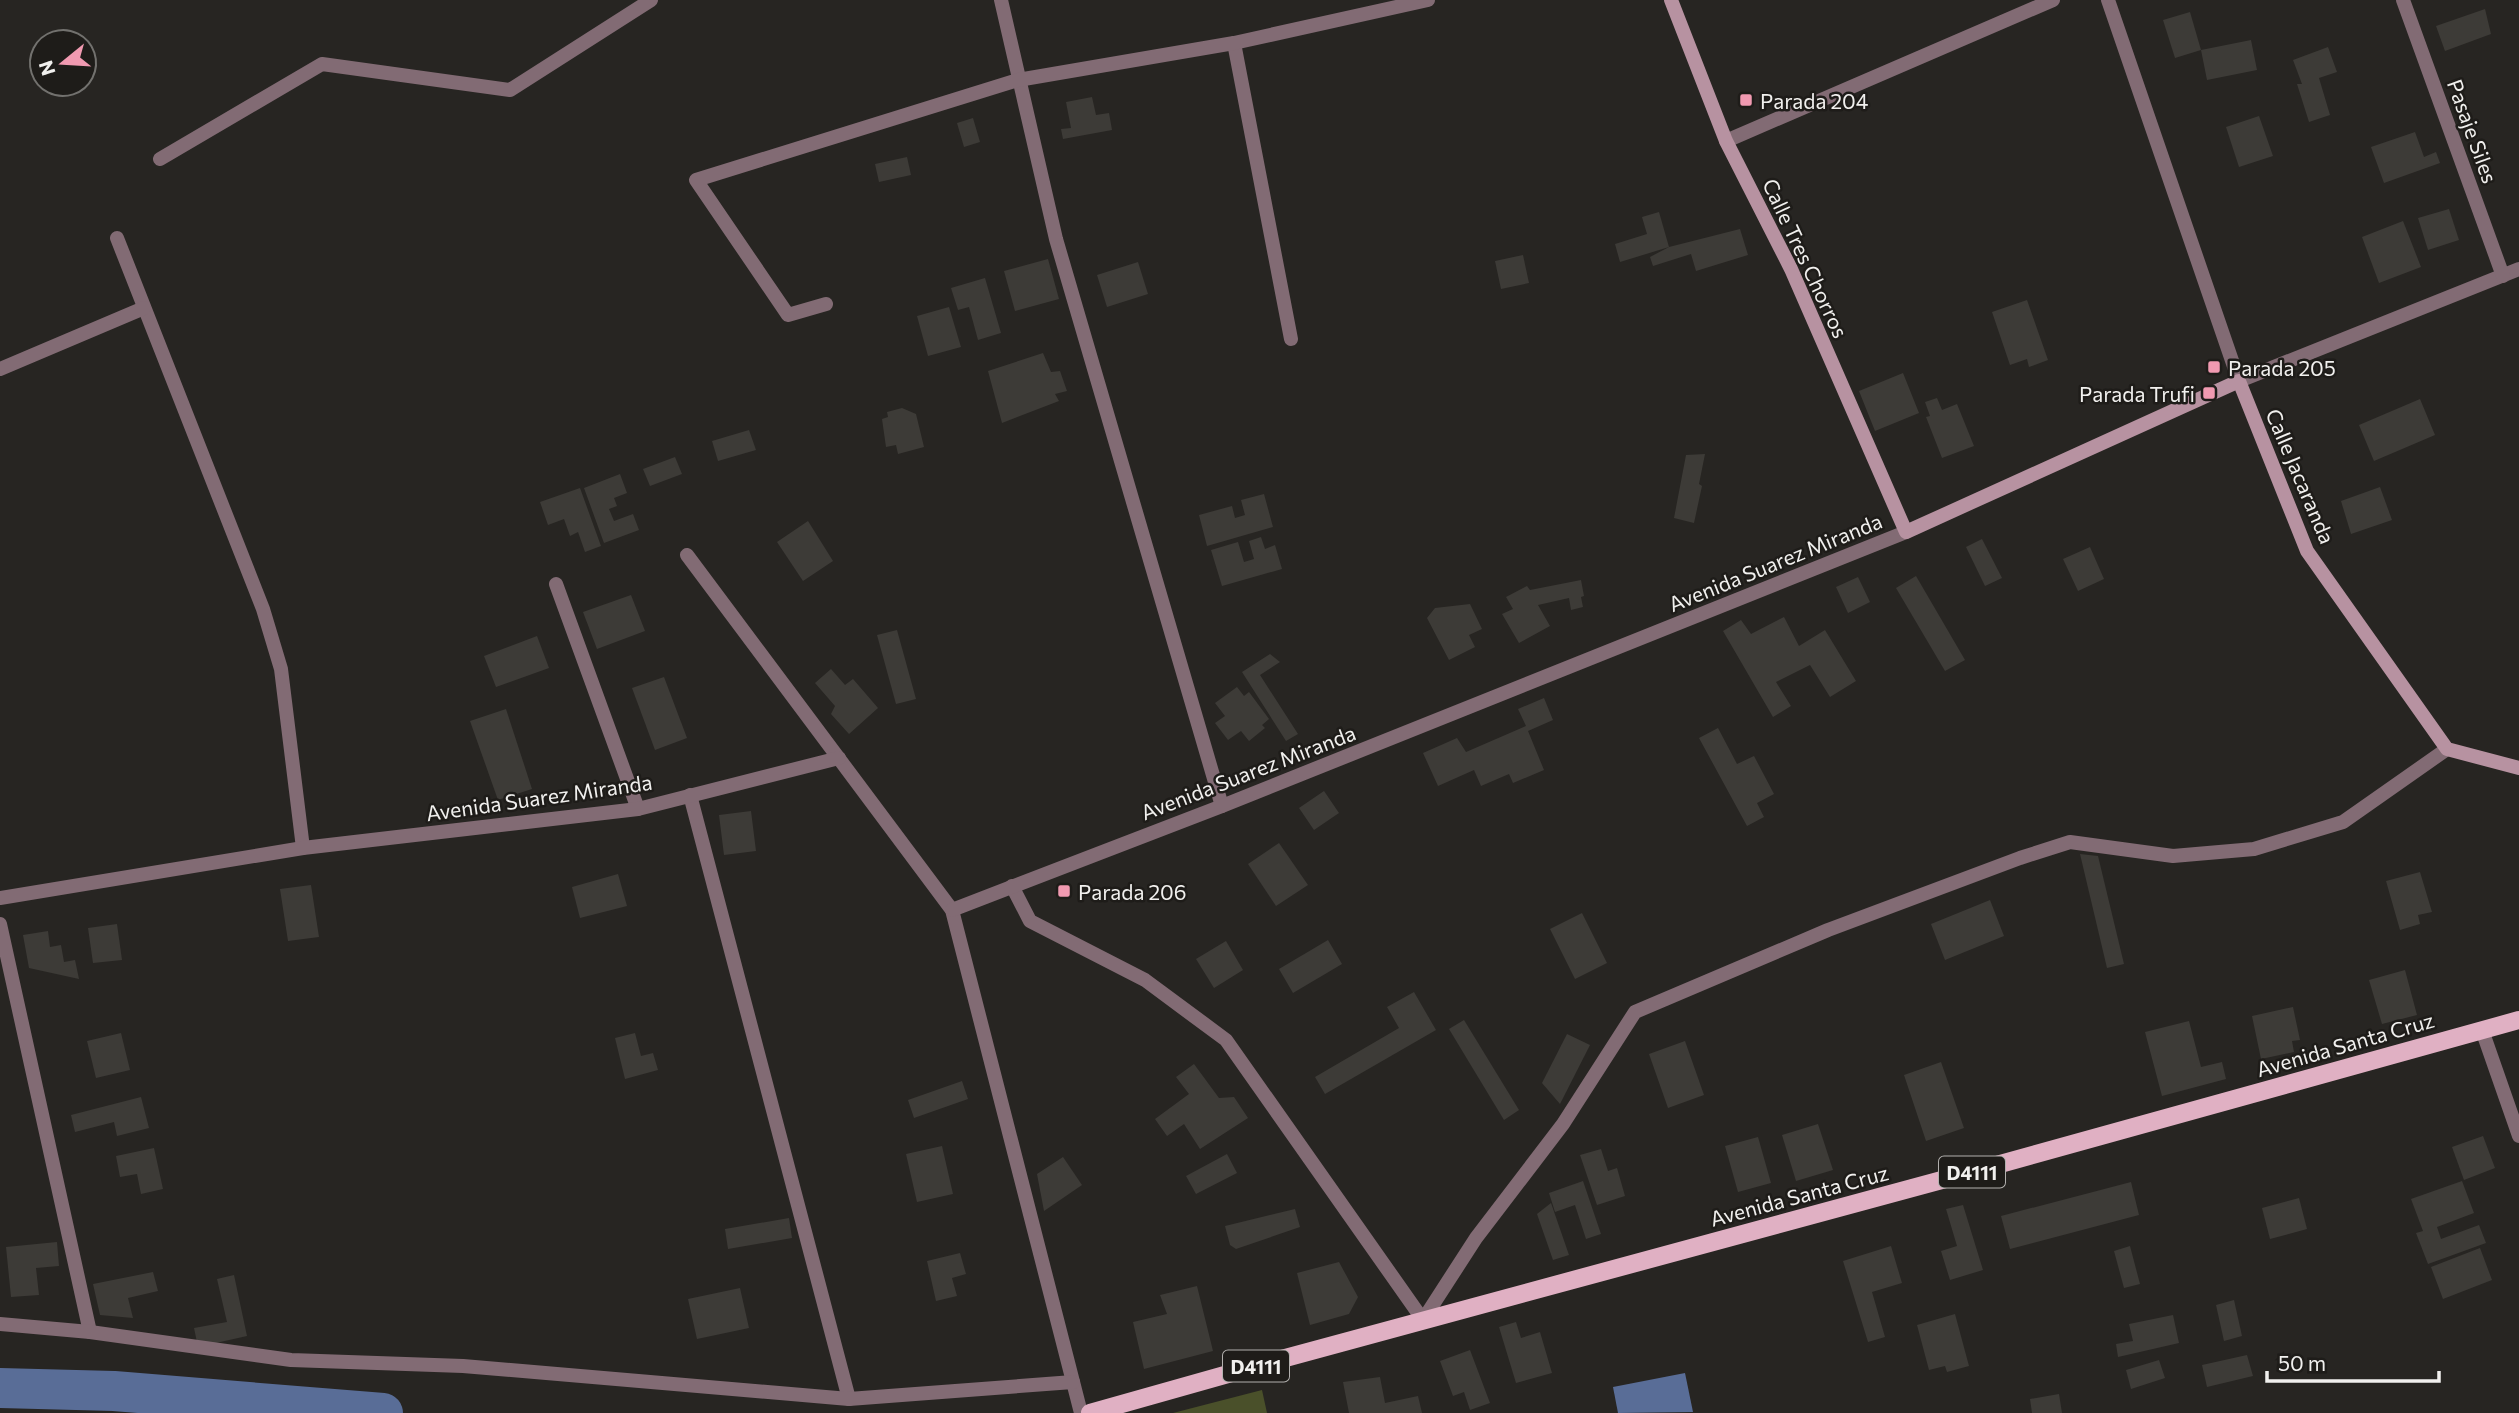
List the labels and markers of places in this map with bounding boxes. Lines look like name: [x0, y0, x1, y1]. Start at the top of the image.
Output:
place label: Parada 204: [1760, 88, 1869, 113]
marker: Parada 204: [1738, 92, 1754, 108]
place label: Parada 205: [2228, 355, 2336, 380]
marker: Parada 205: [2206, 359, 2222, 375]
place label: Parada Trufi: [2079, 381, 2195, 406]
marker: Parada Trufi: [2201, 385, 2217, 401]
place label: Parada 206: [1078, 879, 1187, 904]
marker: Parada 206: [1056, 883, 1072, 899]

